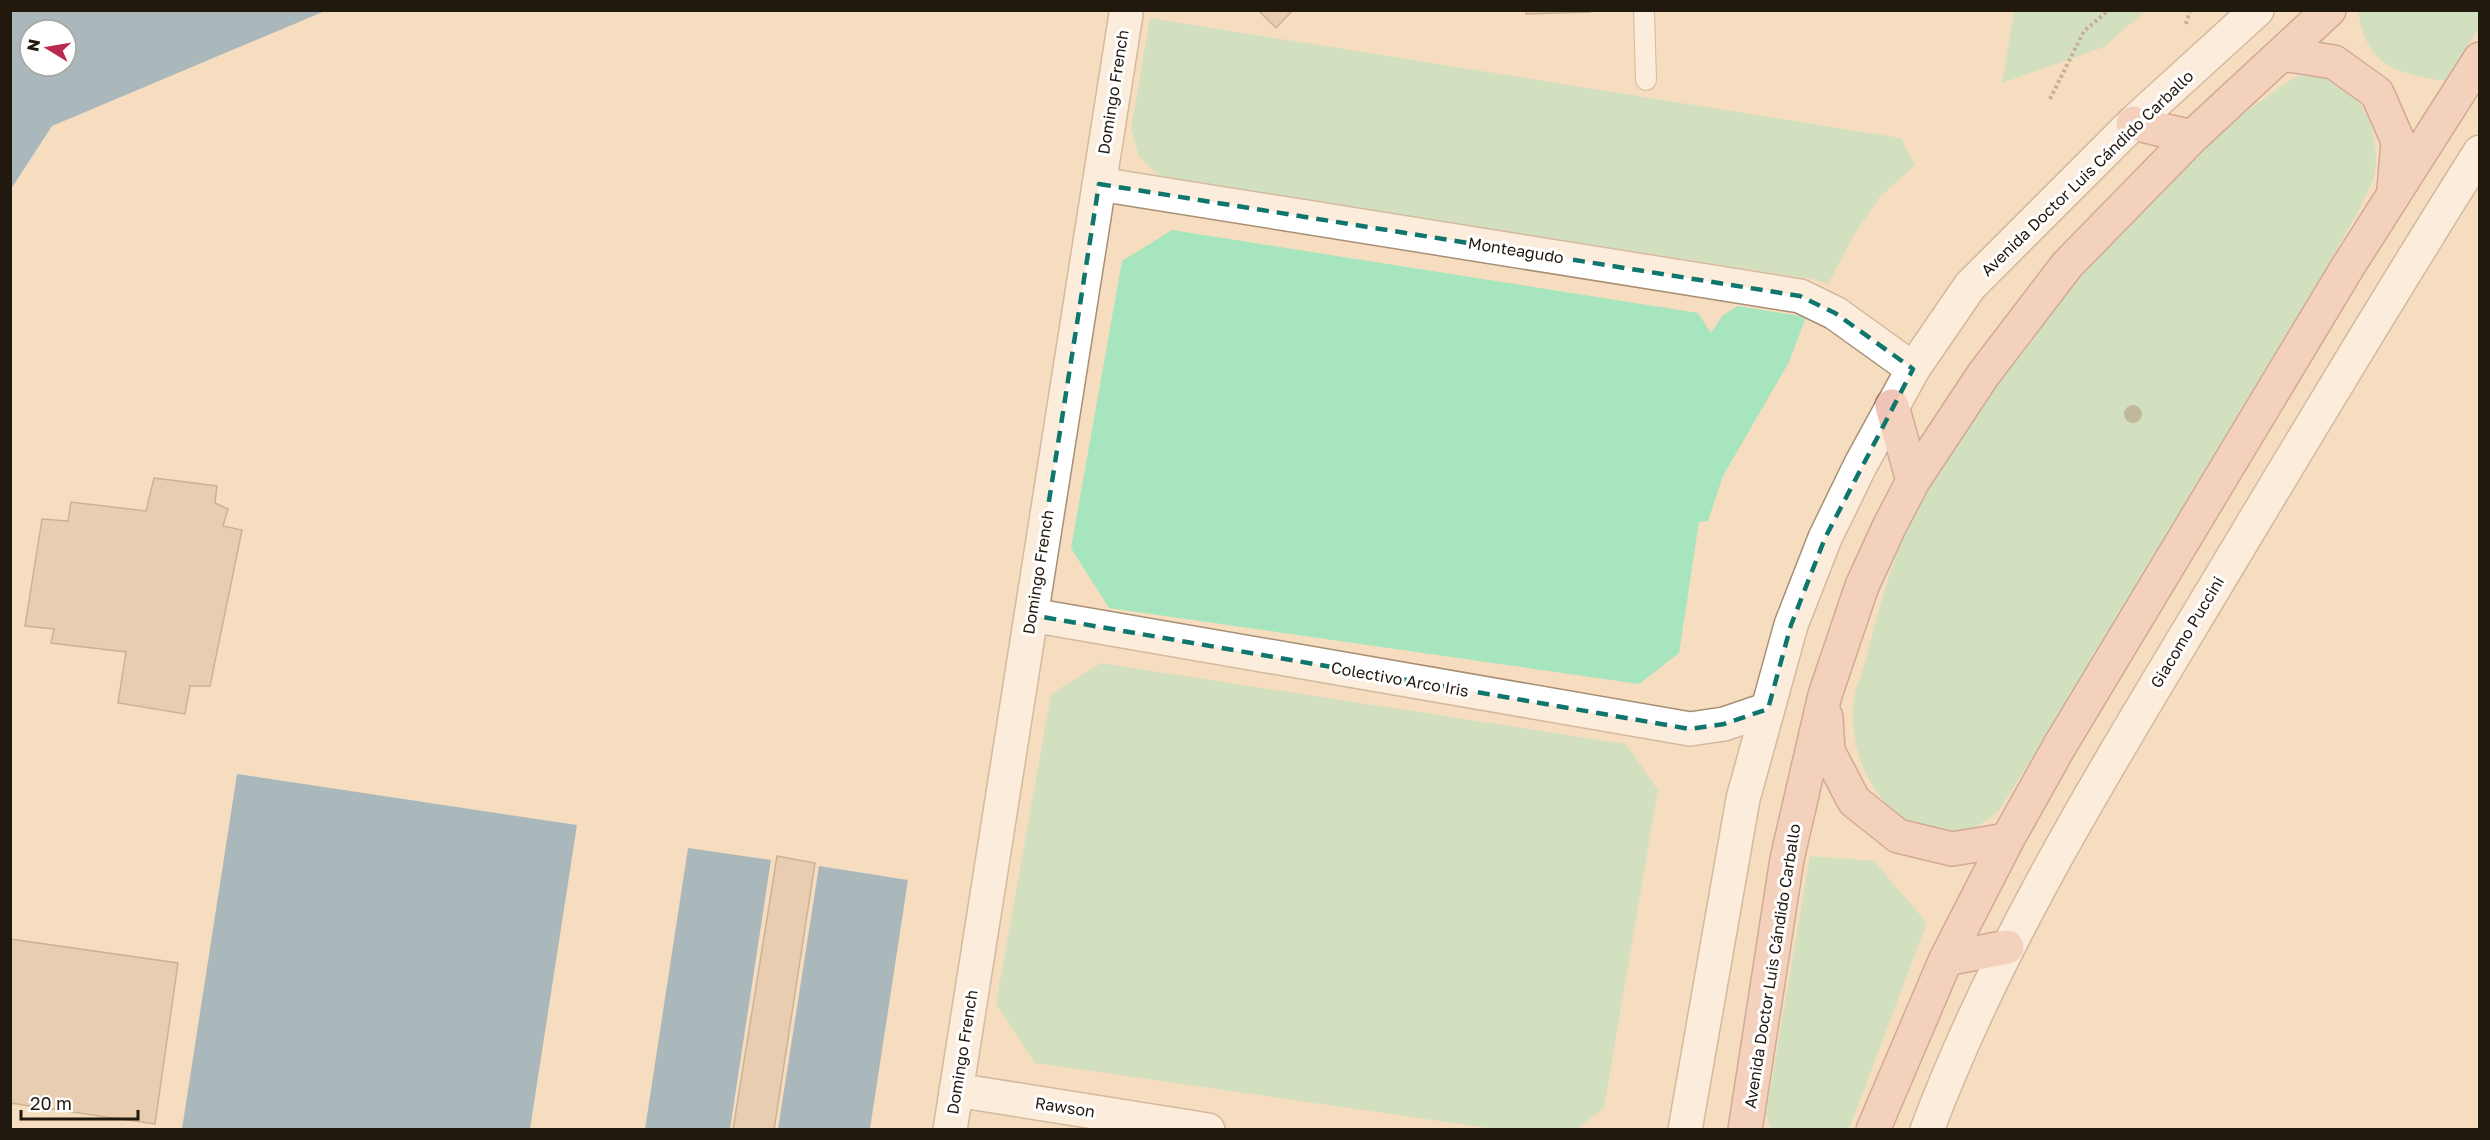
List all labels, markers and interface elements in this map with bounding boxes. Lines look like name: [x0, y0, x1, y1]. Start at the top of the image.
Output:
north arrow: [18, 18, 78, 78]
street label: Domingo French: [1093, 28, 1133, 156]
text: N: [22, 37, 44, 53]
street label: Avenida Doctor Luis Cándido Carballo: [1977, 66, 2197, 280]
street label: Monteagudo: [1467, 233, 1565, 267]
street label: Domingo French: [1018, 508, 1058, 636]
street label: Giacomo Puccini: [2146, 573, 2228, 691]
street label: Colectivo Arco Iris: [1330, 657, 1470, 701]
street label: Avenida Doctor Luis Cándido Carballo: [1740, 822, 1804, 1110]
street label: Domingo French: [942, 988, 982, 1116]
scale bar: [21, 1083, 138, 1121]
text: 20 m: [30, 1092, 72, 1114]
street label: Rawson: [1034, 1092, 1096, 1122]

